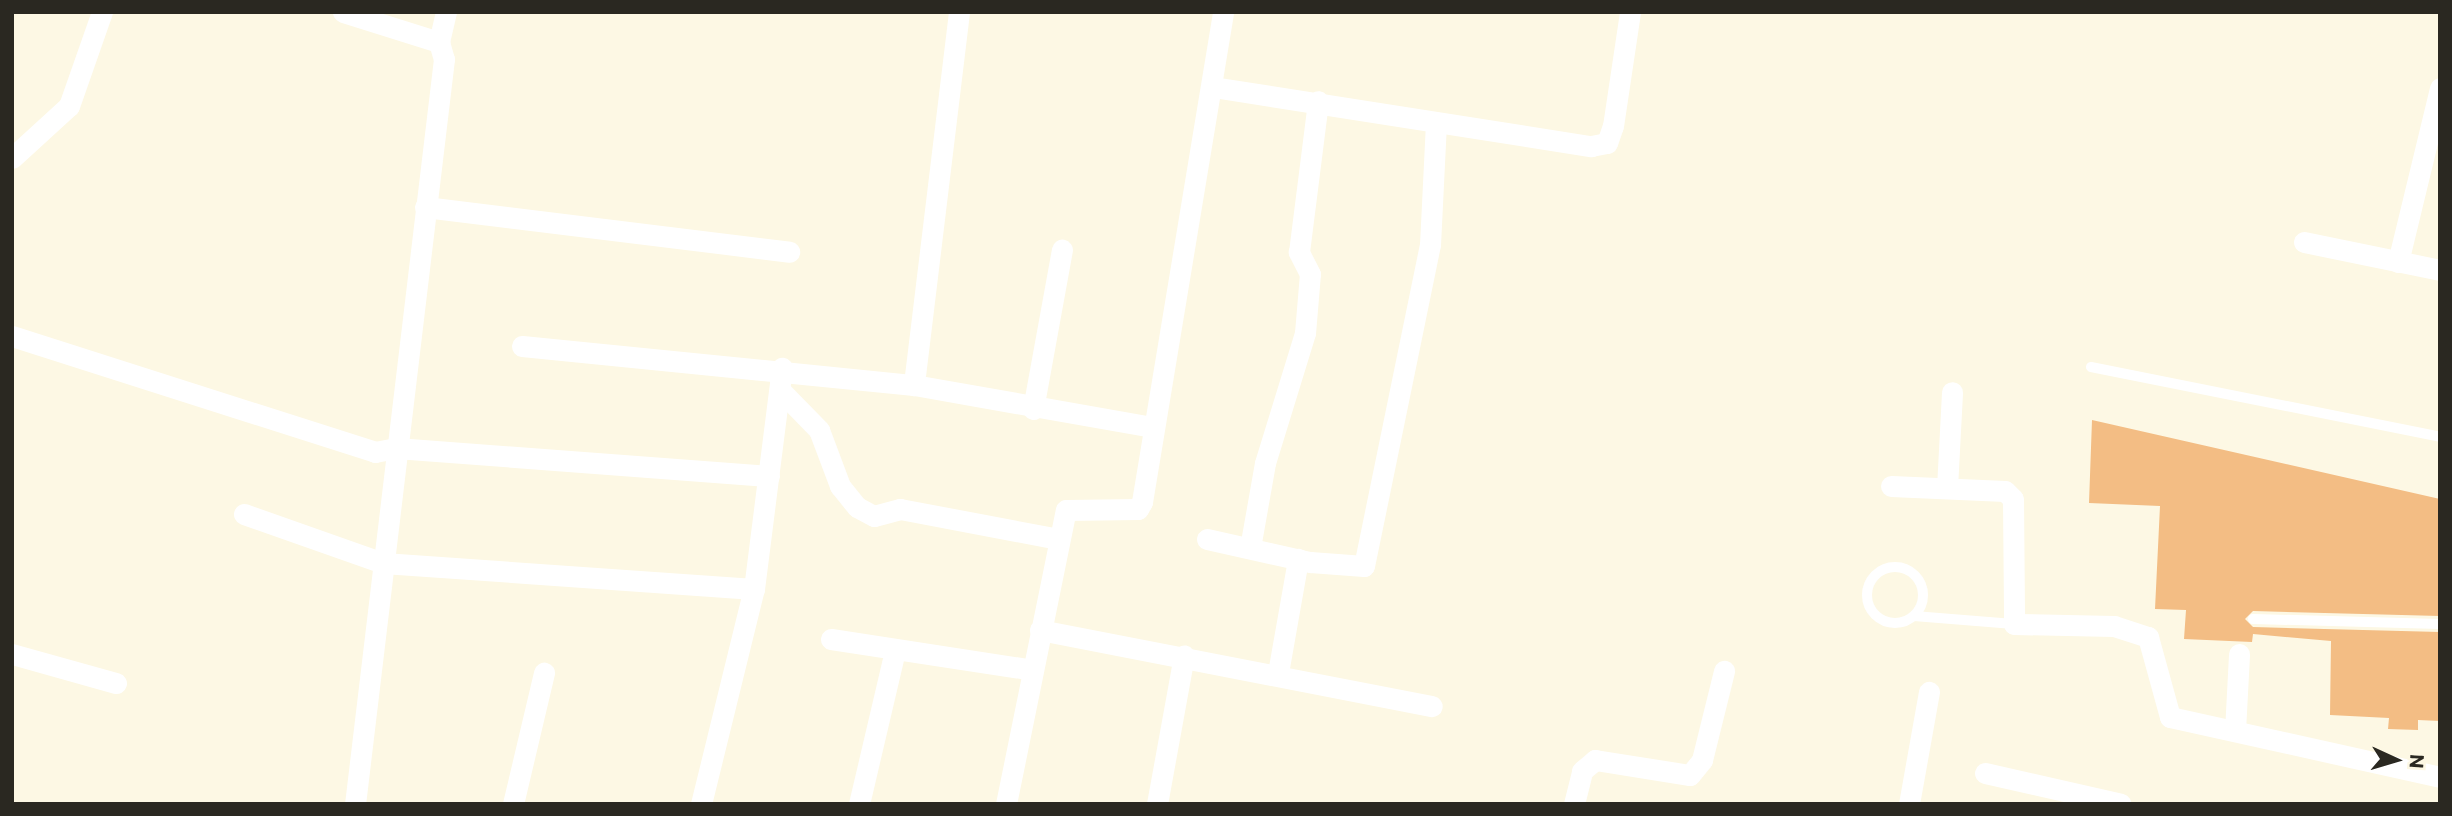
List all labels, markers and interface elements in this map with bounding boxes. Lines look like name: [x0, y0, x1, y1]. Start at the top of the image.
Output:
north arrow: [2361, 725, 2431, 795]
text: N: [2405, 754, 2429, 769]

